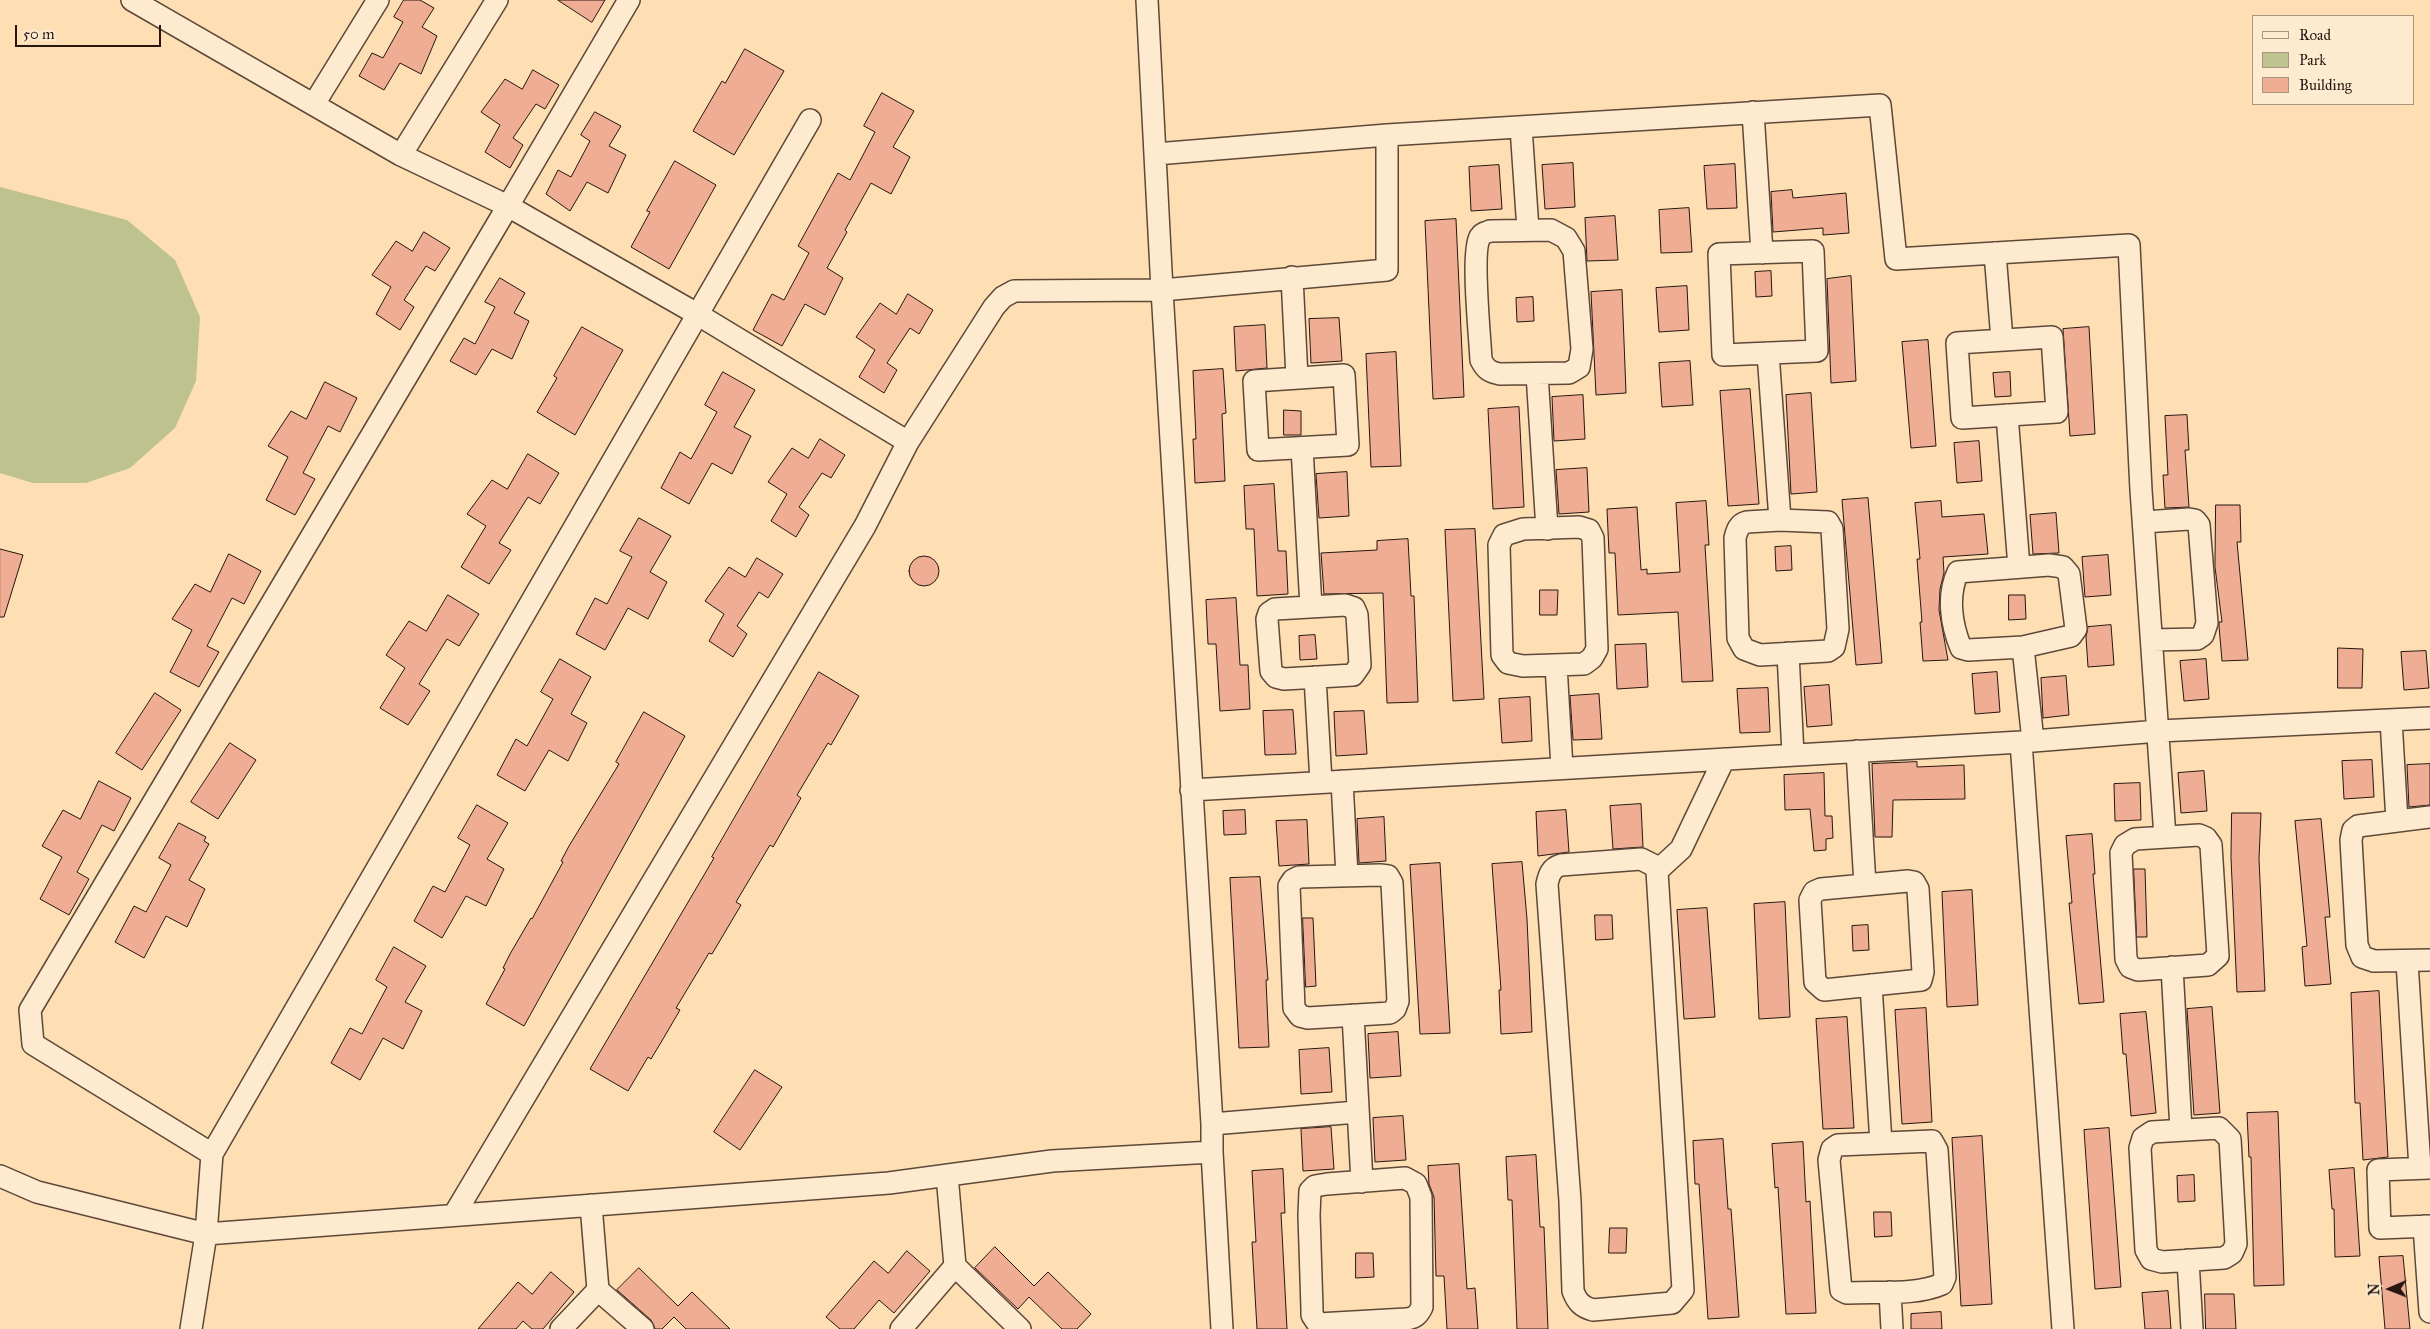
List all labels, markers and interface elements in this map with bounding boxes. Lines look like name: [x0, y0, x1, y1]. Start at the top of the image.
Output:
scale bar: [18, 15, 164, 47]
legend: [2252, 15, 2415, 105]
text: 50 m: [23, 25, 55, 43]
text: Road: [2299, 26, 2331, 44]
text: Park: [2299, 51, 2326, 69]
text: Building: [2299, 76, 2352, 94]
north arrow: [2365, 1264, 2415, 1314]
text: N: [2366, 1283, 2383, 1295]

